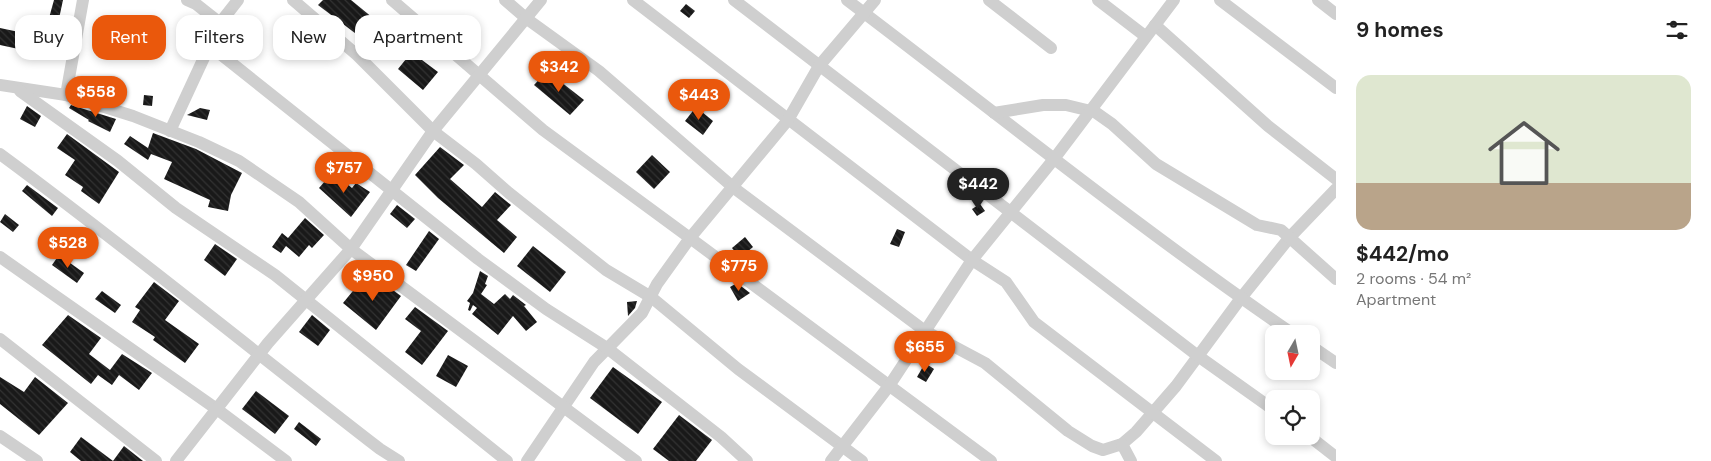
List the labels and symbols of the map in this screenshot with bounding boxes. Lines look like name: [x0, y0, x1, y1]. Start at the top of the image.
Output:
pin: $342: [529, 51, 589, 93]
pin: $558: [66, 76, 126, 118]
pin: $443: [669, 78, 729, 121]
pin: $757: [314, 152, 374, 194]
pin: $442: [948, 168, 1008, 210]
pin: $528: [38, 226, 98, 269]
pin: $775: [709, 250, 769, 292]
pin: $950: [343, 260, 403, 302]
north arrow: [1265, 325, 1320, 380]
pin: $655: [895, 330, 955, 373]

